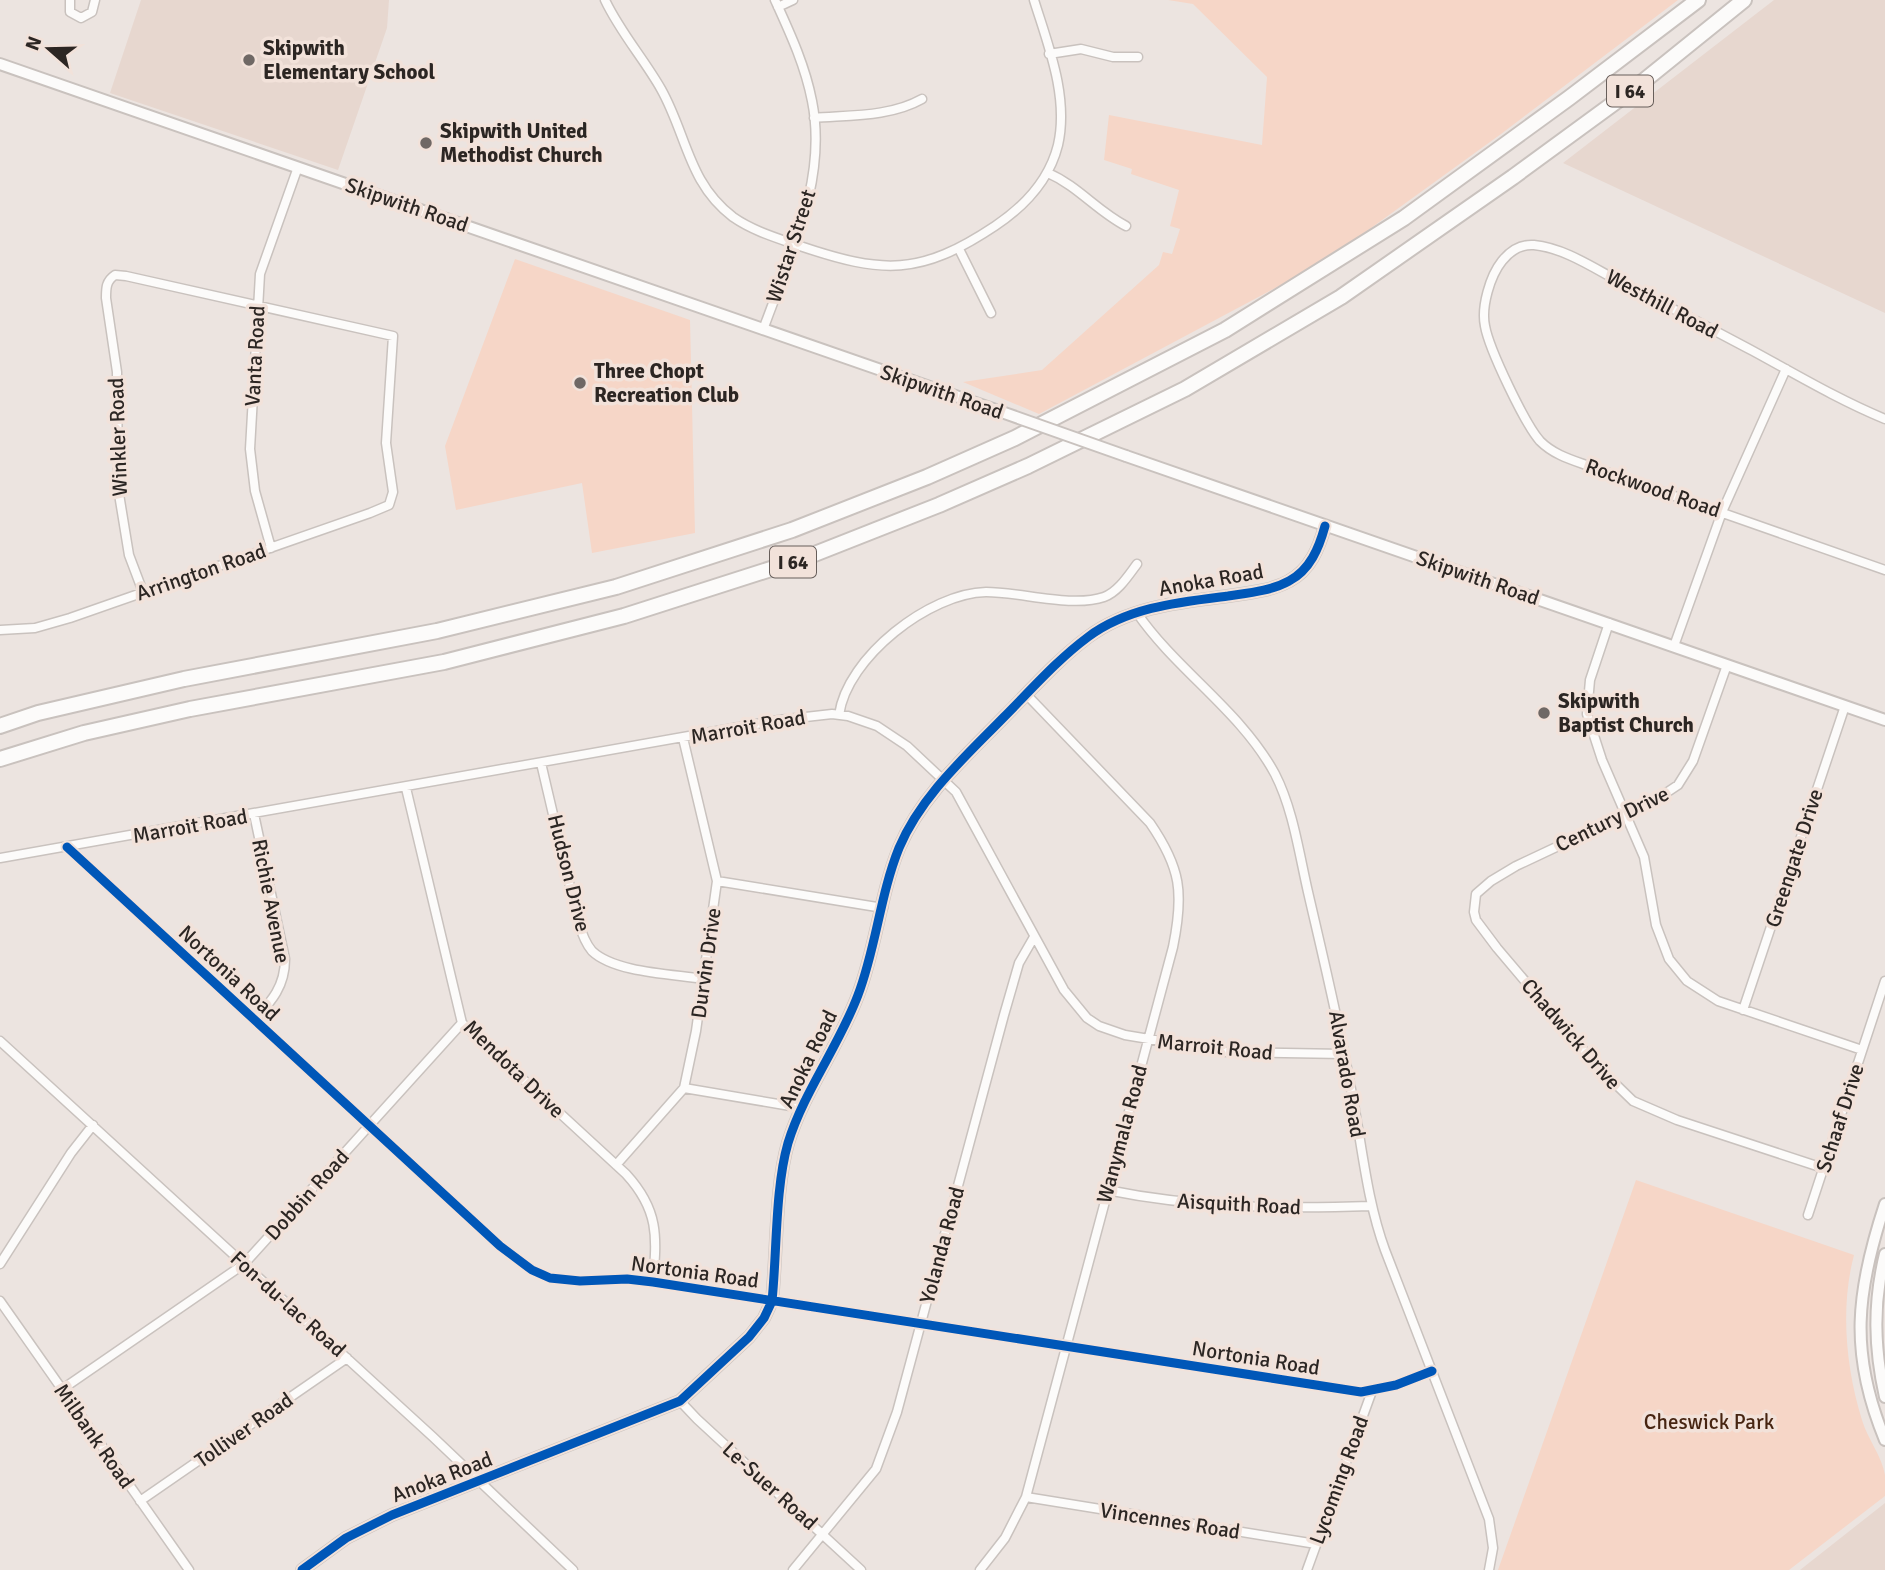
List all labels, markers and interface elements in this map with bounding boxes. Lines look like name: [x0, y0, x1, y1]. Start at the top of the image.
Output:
north arrow: [14, 14, 84, 84]
text: N: [20, 33, 48, 54]
place label: Skipwith Elementary School: [263, 35, 435, 85]
marker: Skipwith Elementary School: [241, 52, 257, 68]
road number: I 64: [1607, 76, 1653, 106]
place label: Skipwith United Methodist Church: [440, 118, 603, 168]
marker: Skipwith United Methodist Church: [418, 135, 434, 151]
street label: Skipwith Road: [342, 172, 472, 238]
street label: Wistar Street: [760, 186, 822, 306]
street label: Westhill Road: [1602, 264, 1722, 344]
street label: Vanta Road: [239, 305, 271, 407]
place label: Three Chopt Recreation Club: [594, 358, 739, 408]
street label: Skipwith Road: [877, 359, 1007, 425]
marker: Three Chopt Recreation Club: [572, 375, 588, 391]
street label: Winkler Road: [103, 377, 133, 497]
street label: Rockwood Road: [1582, 453, 1724, 523]
street label: Arrington Road: [132, 538, 270, 606]
street label: Skipwith Road: [1413, 545, 1543, 611]
road number: I 64: [770, 547, 816, 578]
street label: Anoka Road: [1157, 558, 1265, 602]
place label: Skipwith Baptist Church: [1558, 688, 1694, 738]
street label: Marroit Road: [689, 704, 807, 750]
marker: Skipwith Baptist Church: [1536, 705, 1552, 721]
street label: Century Drive: [1551, 780, 1673, 858]
street label: Greengate Drive: [1759, 785, 1829, 931]
street label: Marroit Road: [131, 803, 249, 849]
street label: Hudson Drive: [542, 812, 596, 934]
street label: Richie Avenue: [246, 837, 296, 965]
street label: Durvin Drive: [685, 906, 727, 1020]
street label: Nortonia Road: [173, 920, 285, 1026]
street label: Chadwick Drive: [1516, 973, 1626, 1095]
street label: Anoka Road: [773, 1006, 843, 1112]
street label: Alvarado Road: [1323, 1008, 1371, 1140]
street label: Mendota Drive: [458, 1014, 570, 1124]
street label: Marroit Road: [1156, 1028, 1274, 1066]
street label: Schaaf Drive: [1810, 1060, 1870, 1176]
street label: Wanymala Road: [1091, 1062, 1153, 1206]
street label: Dobbin Road: [259, 1144, 355, 1246]
street label: Yolanda Road: [914, 1184, 970, 1306]
street label: Aisquith Road: [1176, 1188, 1302, 1220]
street label: Fon-du-lac Road: [225, 1245, 351, 1363]
street label: Nortonia Road: [629, 1250, 761, 1294]
street label: Nortonia Road: [1190, 1335, 1322, 1381]
street label: Milbank Road: [48, 1379, 140, 1493]
street label: Tolliver Road: [190, 1387, 298, 1473]
park label: Cheswick Park: [1644, 1409, 1775, 1435]
street label: Lycoming Road: [1304, 1412, 1374, 1548]
street label: Le-Suer Road: [717, 1436, 823, 1536]
street label: Anoka Road: [388, 1446, 496, 1508]
street label: Vincennes Road: [1098, 1497, 1242, 1545]

